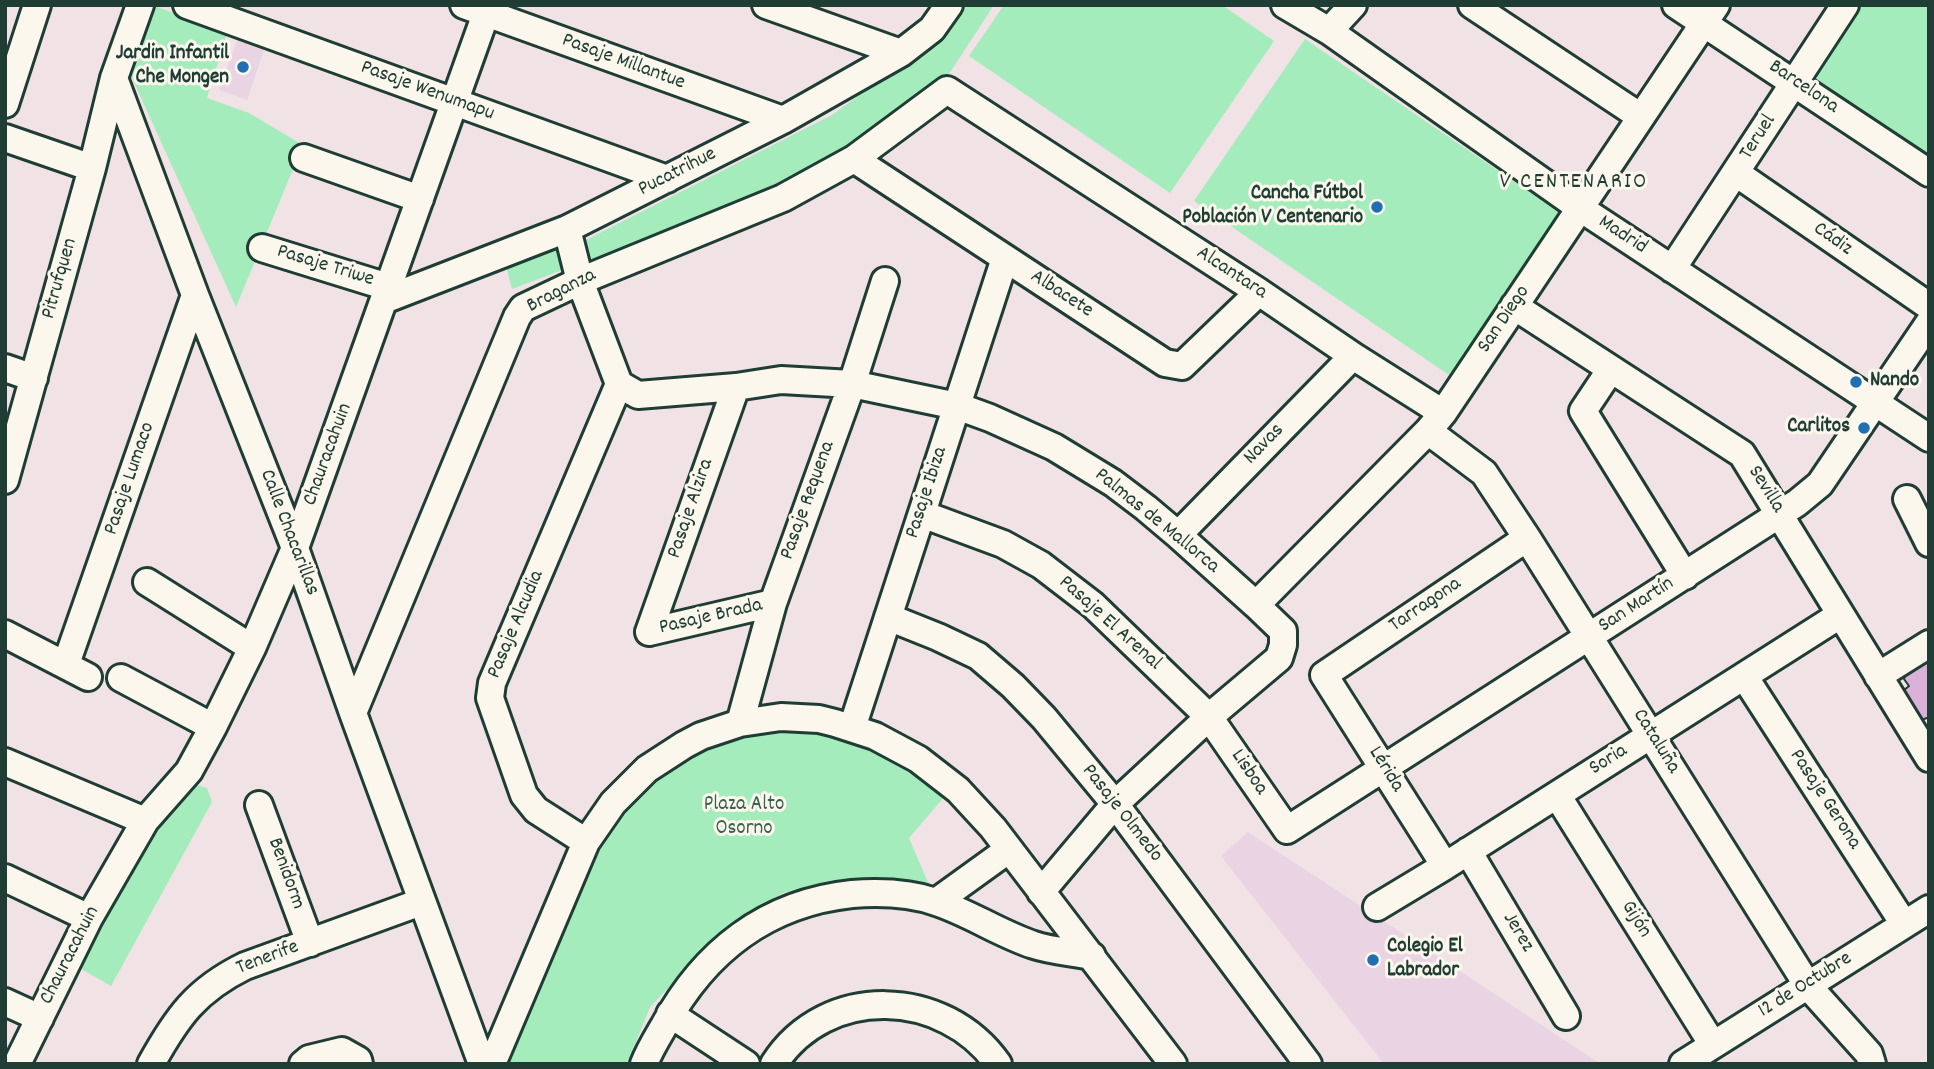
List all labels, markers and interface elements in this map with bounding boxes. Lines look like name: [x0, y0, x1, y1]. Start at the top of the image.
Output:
street label: Pasaje Millantue: [558, 29, 688, 97]
place label: Jardin Infantil Che Mongen: [116, 42, 229, 92]
street label: Barcelona: [1763, 55, 1843, 121]
street label: Pasaje Wenumapu: [357, 56, 497, 128]
marker: Jardin Infantil Che Mongen: [235, 59, 251, 75]
street label: Teruel: [1735, 111, 1783, 165]
street label: Pucatrihue: [635, 143, 721, 203]
district label: V CENTENARIO: [1501, 170, 1647, 198]
place label: Cancha Fútbol Población V Centenario: [1182, 182, 1363, 232]
marker: Cancha Fútbol Población V Centenario: [1369, 199, 1385, 215]
street label: Madrid: [1593, 211, 1651, 261]
street label: Cádiz: [1807, 217, 1857, 263]
street label: Pitrufquen: [37, 236, 85, 322]
street label: Pasaje Triwe: [273, 240, 377, 294]
street label: Alcantara: [1191, 242, 1271, 306]
street label: Braganza: [523, 264, 601, 320]
street label: Albacete: [1025, 265, 1097, 325]
street label: San Diego: [1473, 281, 1537, 359]
place label: Nando: [1870, 369, 1919, 395]
marker: Nando: [1848, 374, 1864, 390]
street label: Chauracahuin: [299, 400, 359, 510]
place label: Carlitos: [1787, 415, 1850, 441]
street label: Pasaje Lumaco: [100, 419, 162, 539]
street label: Navas: [1239, 419, 1291, 471]
marker: Carlitos: [1856, 420, 1872, 436]
street label: Pasaje Requena: [776, 438, 842, 564]
street label: Pasaje Ibiza: [901, 444, 955, 542]
street label: Pasaje Alzira: [663, 456, 721, 562]
street label: Sevilla: [1741, 462, 1789, 518]
street label: Palmas de Mallorca: [1088, 464, 1224, 580]
street label: Calle Chacarillas: [252, 467, 324, 599]
street label: Pasaje Alcudia: [483, 567, 551, 683]
street label: Pasaje El Arenal: [1052, 571, 1166, 677]
street label: San Martín: [1595, 572, 1679, 640]
street label: Tarragona: [1385, 573, 1467, 639]
street label: Pasaje Brada: [657, 594, 765, 642]
street label: Cataluña: [1625, 705, 1685, 779]
street label: Soria: [1585, 740, 1633, 782]
street label: Lérida: [1361, 743, 1409, 797]
street label: Lisboa: [1224, 745, 1272, 801]
street label: Pasaje Gerona: [1782, 745, 1866, 855]
street label: Pasaje Olmedo: [1075, 760, 1167, 868]
park label: Plaza Alto Osorno: [704, 793, 784, 843]
street label: Benidorm: [260, 835, 310, 913]
street label: Gijón: [1614, 897, 1656, 943]
street label: Chauracahuin: [35, 903, 107, 1009]
street label: Jerez: [1495, 909, 1539, 957]
place label: Colegio El Labrador: [1387, 935, 1463, 985]
street label: Tenerife: [233, 936, 303, 982]
street label: 12 de Octubre: [1754, 947, 1858, 1025]
marker: Colegio El Labrador: [1365, 952, 1381, 968]

